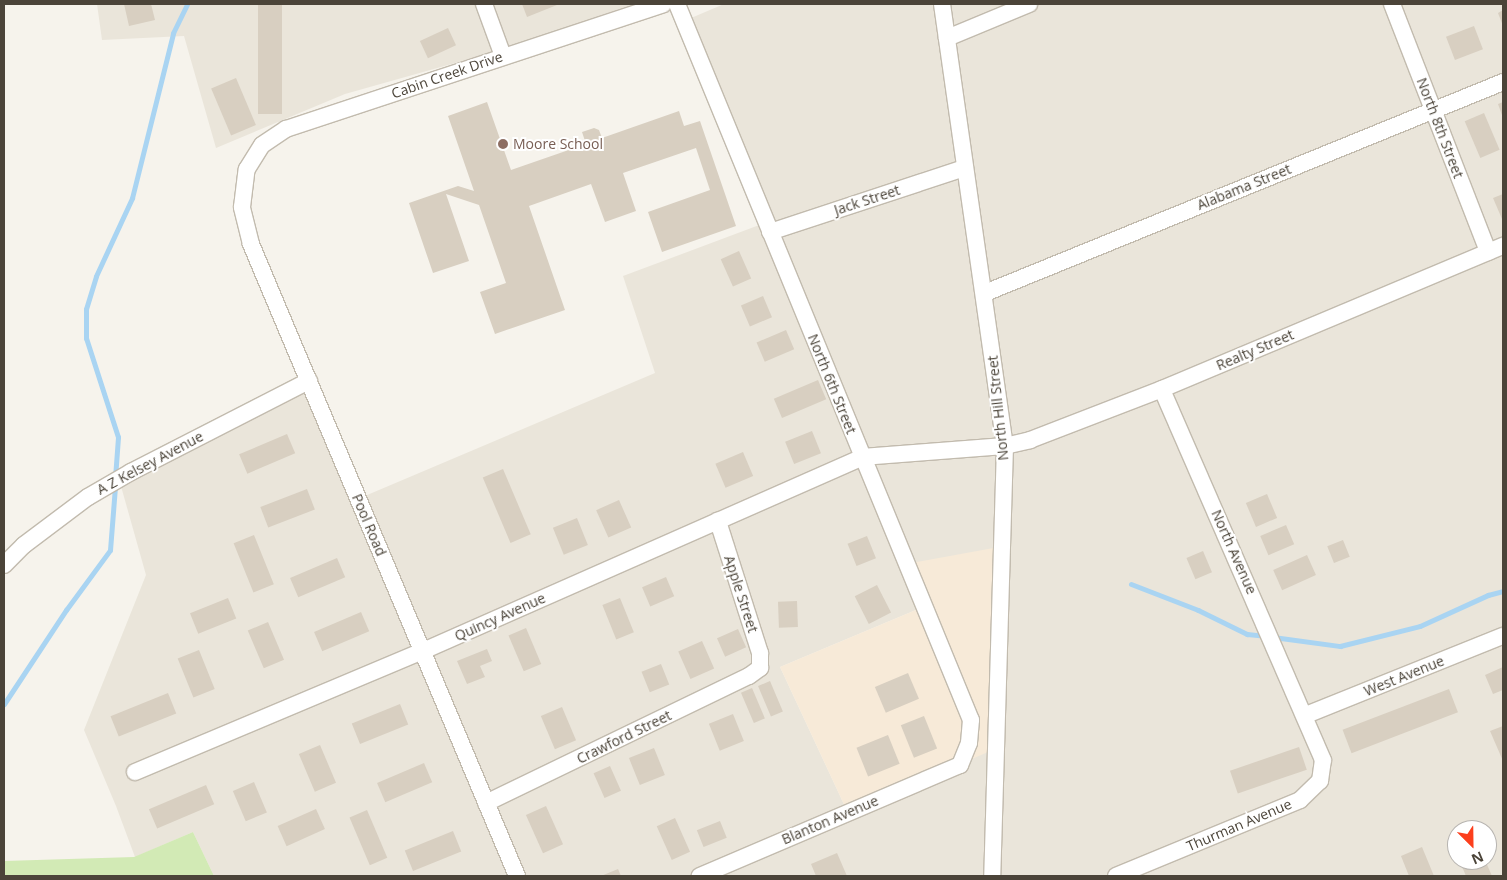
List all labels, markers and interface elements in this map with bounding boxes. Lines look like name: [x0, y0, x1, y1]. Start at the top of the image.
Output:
street label: Cabin Creek Drive: [389, 48, 505, 102]
street label: North 8th Street: [1413, 75, 1467, 181]
place label: Moore School: [513, 136, 603, 152]
marker: Moore School: [497, 138, 509, 150]
street label: Alabama Street: [1194, 160, 1294, 214]
street label: Jack Street: [832, 181, 902, 219]
street label: Realty Street: [1214, 326, 1296, 374]
street label: North 6th Street: [804, 332, 860, 436]
street label: North Hill Street: [984, 355, 1012, 461]
street label: A Z Kelsey Avenue: [94, 428, 206, 498]
street label: Pool Road: [348, 491, 390, 559]
street label: North Avenue: [1208, 507, 1260, 597]
street label: Apple Street: [721, 553, 761, 635]
street label: Quincy Avenue: [452, 589, 548, 645]
street label: West Avenue: [1362, 652, 1446, 700]
street label: Crawford Street: [574, 707, 674, 767]
street label: Blanton Avenue: [779, 792, 881, 848]
street label: Thurman Avenue: [1184, 795, 1294, 855]
north arrow: [1447, 820, 1497, 870]
text: N: [1469, 847, 1487, 869]

